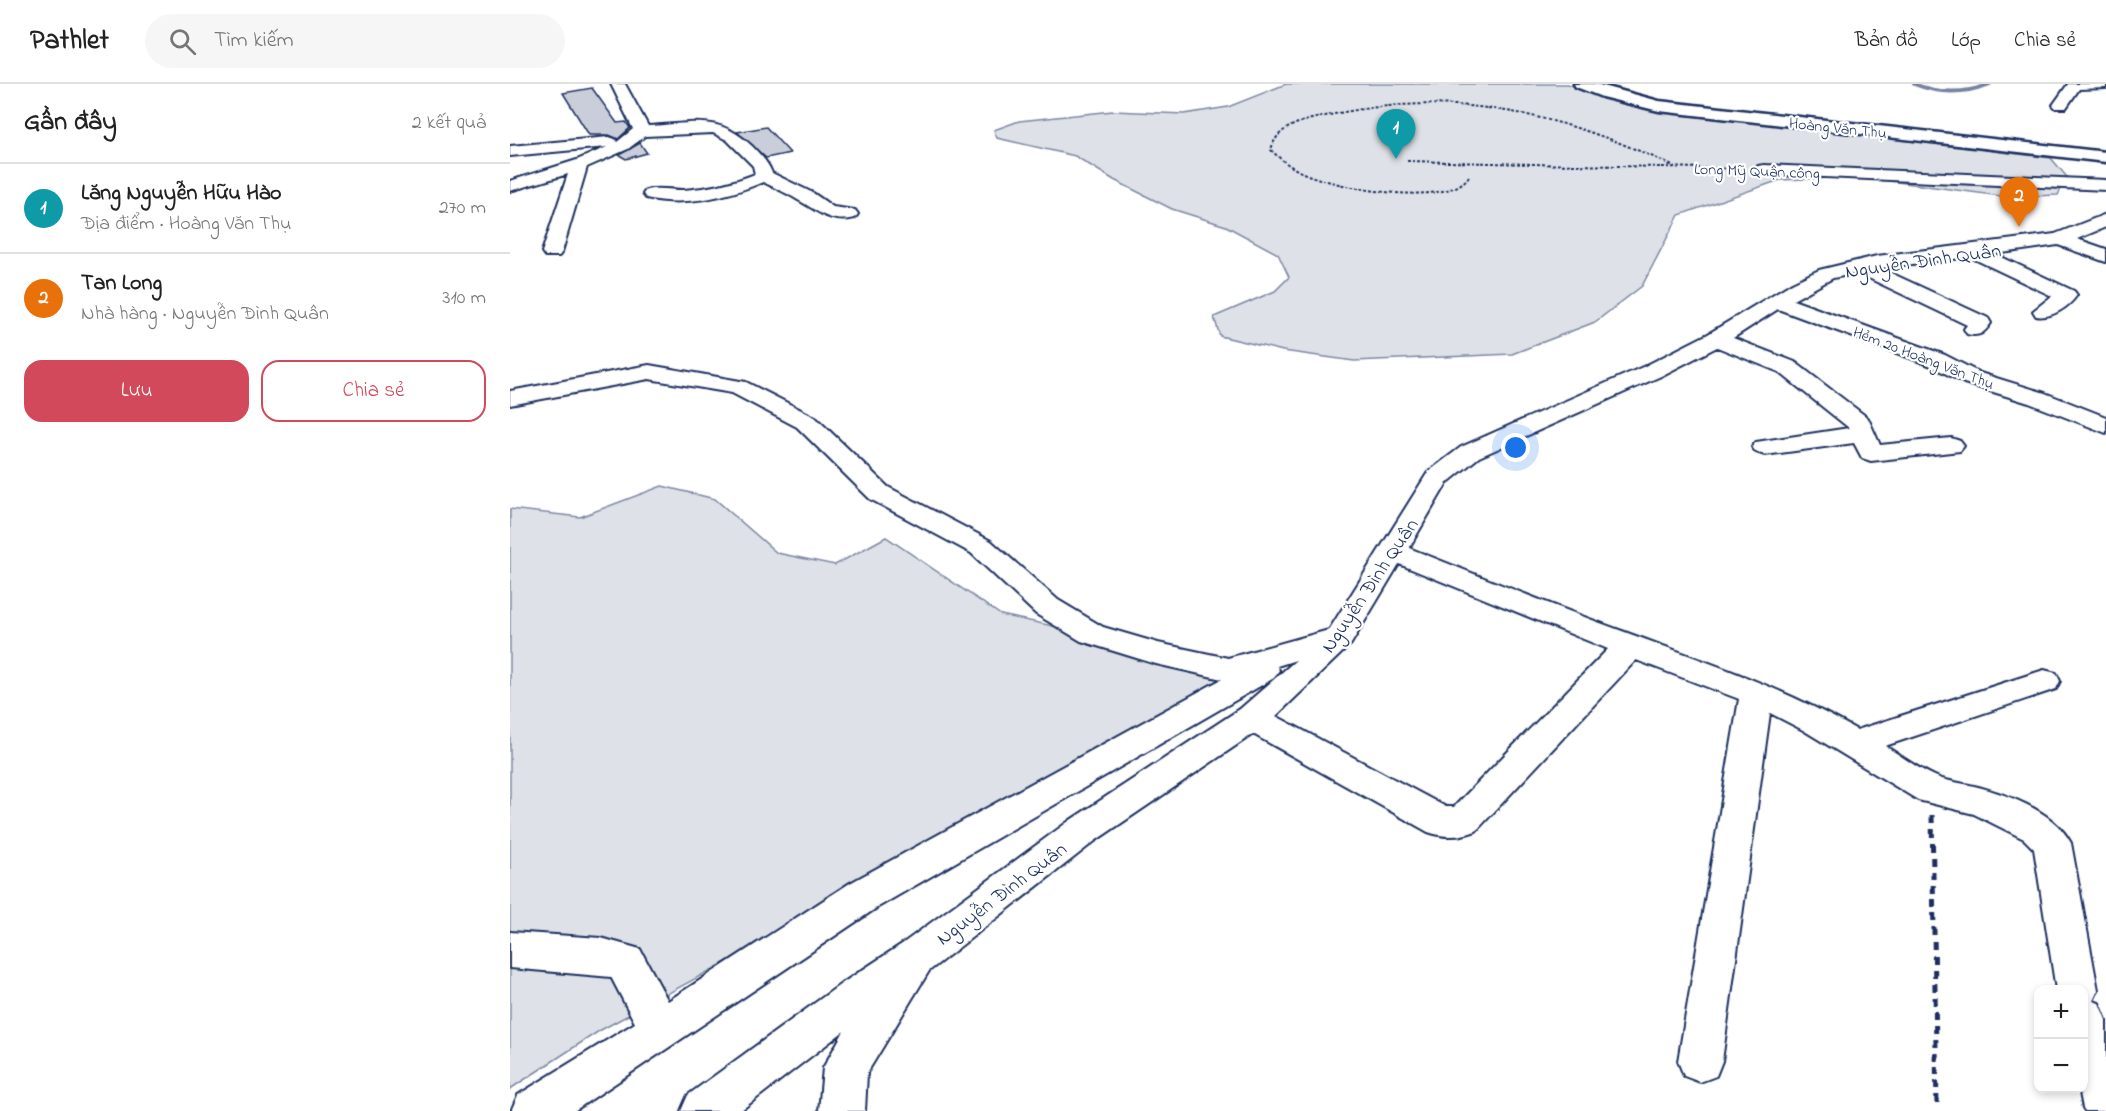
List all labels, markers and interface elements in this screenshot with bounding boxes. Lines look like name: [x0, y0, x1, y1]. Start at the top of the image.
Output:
search box: [145, 14, 565, 68]
text: Pathlet: [30, 21, 109, 62]
icon: search: [166, 25, 199, 58]
text: Tìm kiếm: [214, 25, 294, 57]
text: Bản đồ: [1855, 26, 1918, 56]
text: Lớp: [1951, 26, 1981, 56]
text: Chia sẻ: [2014, 26, 2076, 56]
text: Gần đây: [24, 104, 117, 142]
text: 2 kết quả: [412, 109, 486, 138]
pin: 1: [1376, 110, 1416, 159]
street label: Hoàng Văn Thụ: [1788, 112, 1888, 146]
street label: Long Mỹ Quận công: [1694, 158, 1820, 186]
text: Lăng Nguyễn Hữu Hào: [81, 178, 282, 210]
pin: 2: [2000, 178, 2038, 227]
text: 1: [40, 194, 47, 223]
text: 270 m: [439, 194, 486, 223]
text: Địa điểm · Hoàng Văn Thụ: [81, 210, 291, 239]
street label: Nguyễn Đình Quân: [1844, 237, 2003, 289]
text: Tan Long: [81, 268, 162, 300]
text: 2: [39, 284, 48, 313]
text: 310 m: [442, 284, 486, 313]
text: Nhà hàng · Nguyễn Đình Quân: [81, 300, 329, 329]
street label: Hẻm 20 Hoàng Văn Thụ: [1849, 321, 1998, 397]
button: Lưu: [24, 360, 249, 422]
button: Chia sẻ: [261, 360, 486, 422]
your location: [1501, 433, 1530, 462]
street label: Nguyễn Đình Quân: [1315, 513, 1428, 660]
street label: Nguyễn Đình Quân: [931, 836, 1075, 955]
map controls: [2034, 985, 2088, 1093]
button: +: [2034, 985, 2088, 1039]
button: −: [2034, 1039, 2088, 1093]

